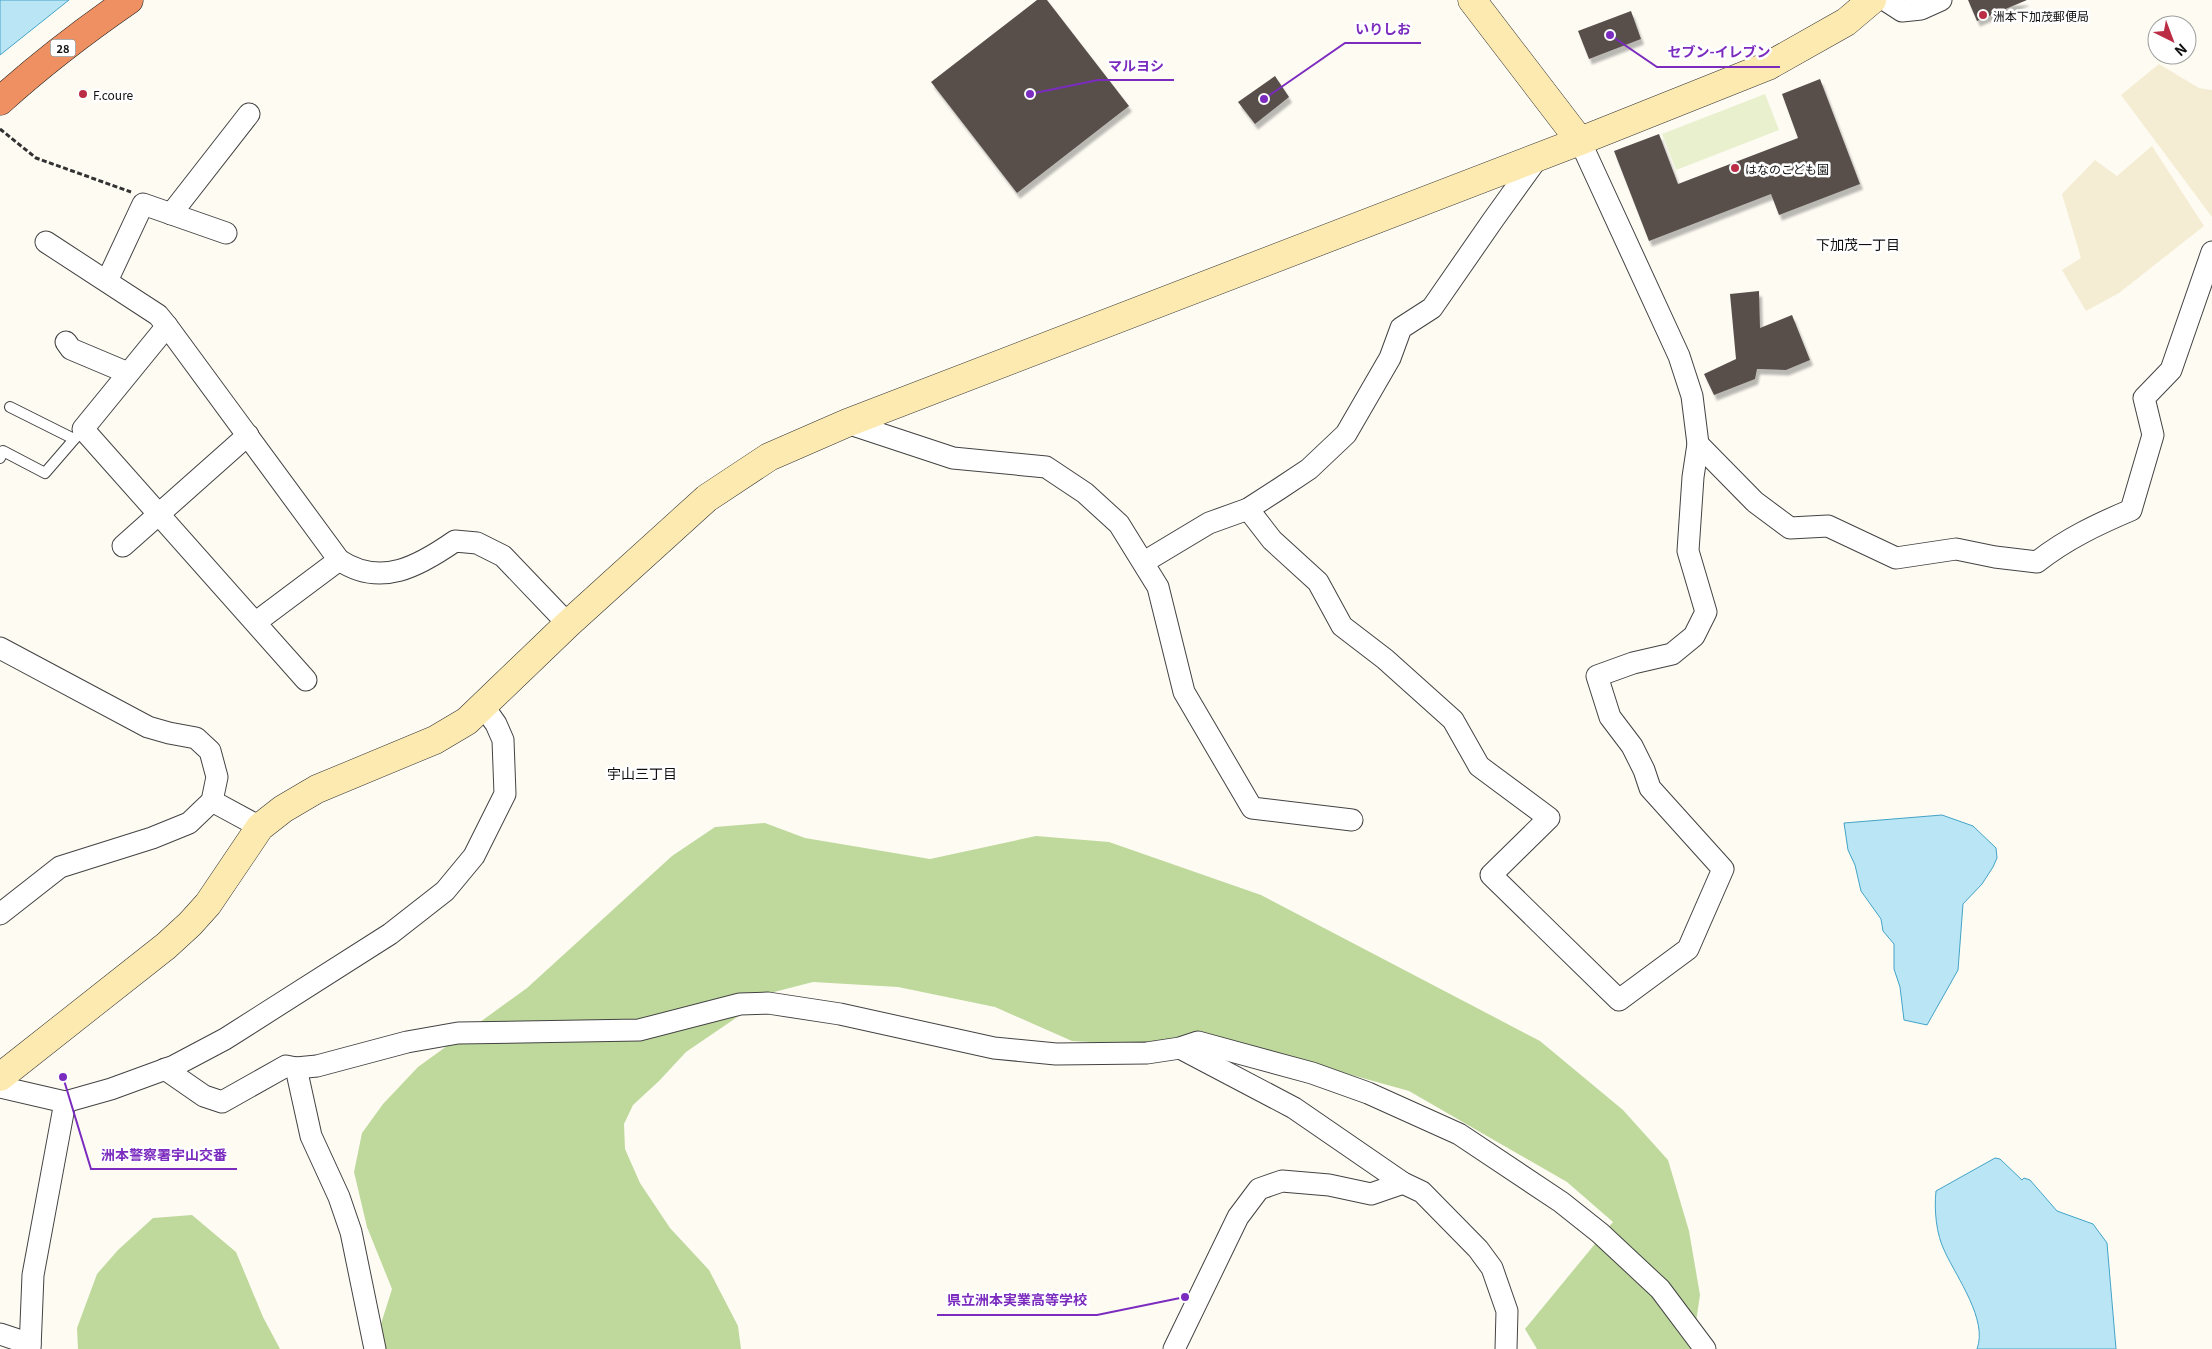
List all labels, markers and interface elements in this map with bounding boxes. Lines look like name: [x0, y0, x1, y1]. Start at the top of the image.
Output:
place label: 洲本下加茂郵便局: [1993, 7, 2089, 24]
marker: 洲本下加茂郵便局: [1977, 9, 1989, 21]
callout: いりしお: [1345, 14, 1421, 43]
north arrow: [2147, 15, 2197, 65]
text: いりしお: [1355, 18, 1411, 38]
callout: セブン-イレブン: [1657, 38, 1780, 67]
text: N: [2171, 39, 2192, 61]
road number: 28: [50, 40, 76, 56]
text: セブン-イレブン: [1667, 41, 1771, 61]
callout: マルヨシ: [1098, 51, 1174, 80]
text: マルヨシ: [1108, 55, 1164, 75]
place label: F.coure: [93, 86, 134, 103]
marker: F.coure: [77, 88, 89, 100]
place label: はなのこども園: [1745, 160, 1829, 177]
marker: はなのこども園: [1729, 162, 1741, 174]
district label: 下加茂一丁目: [1816, 234, 1900, 254]
district label: 宇山三丁目: [607, 763, 677, 783]
callout: 洲本警察署宇山交番: [91, 1140, 237, 1169]
text: 洲本警察署宇山交番: [101, 1144, 227, 1164]
callout: 県立洲本実業高等学校: [937, 1286, 1097, 1315]
text: 県立洲本実業高等学校: [947, 1289, 1087, 1309]

